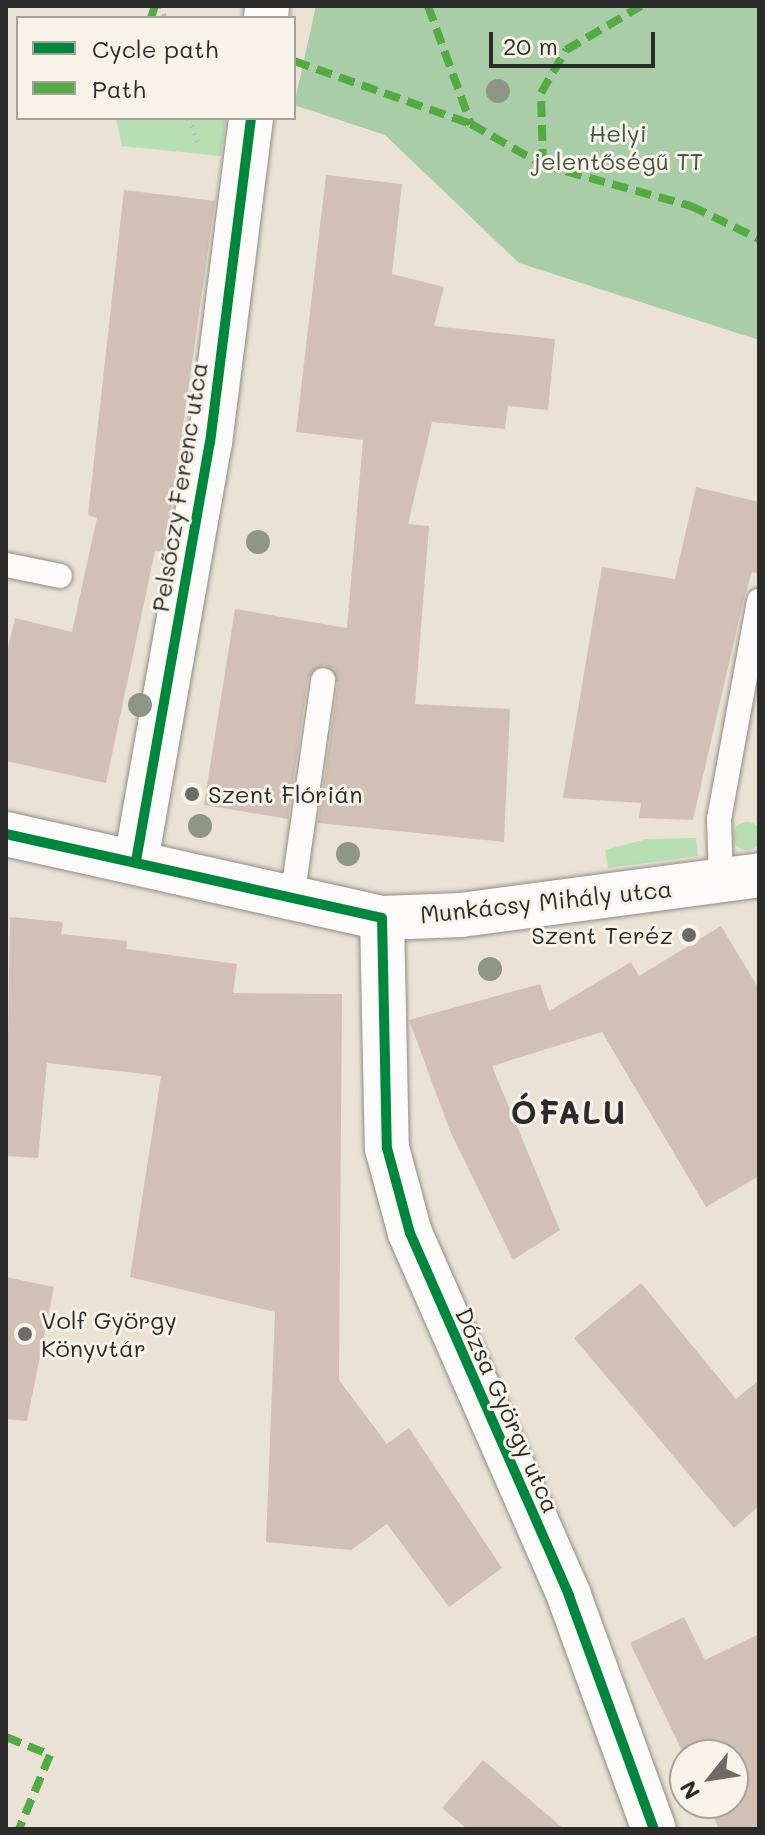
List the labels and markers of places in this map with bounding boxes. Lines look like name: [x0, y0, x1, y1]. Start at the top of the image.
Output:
place label: Szent Flórián: [208, 780, 363, 808]
marker: Szent Flórián: [183, 785, 201, 803]
place label: Szent Teréz: [531, 921, 673, 949]
marker: Szent Teréz: [680, 926, 698, 944]
place label: Volf György Könyvtár: [41, 1306, 177, 1362]
marker: Volf György Könyvtár: [16, 1325, 34, 1343]

